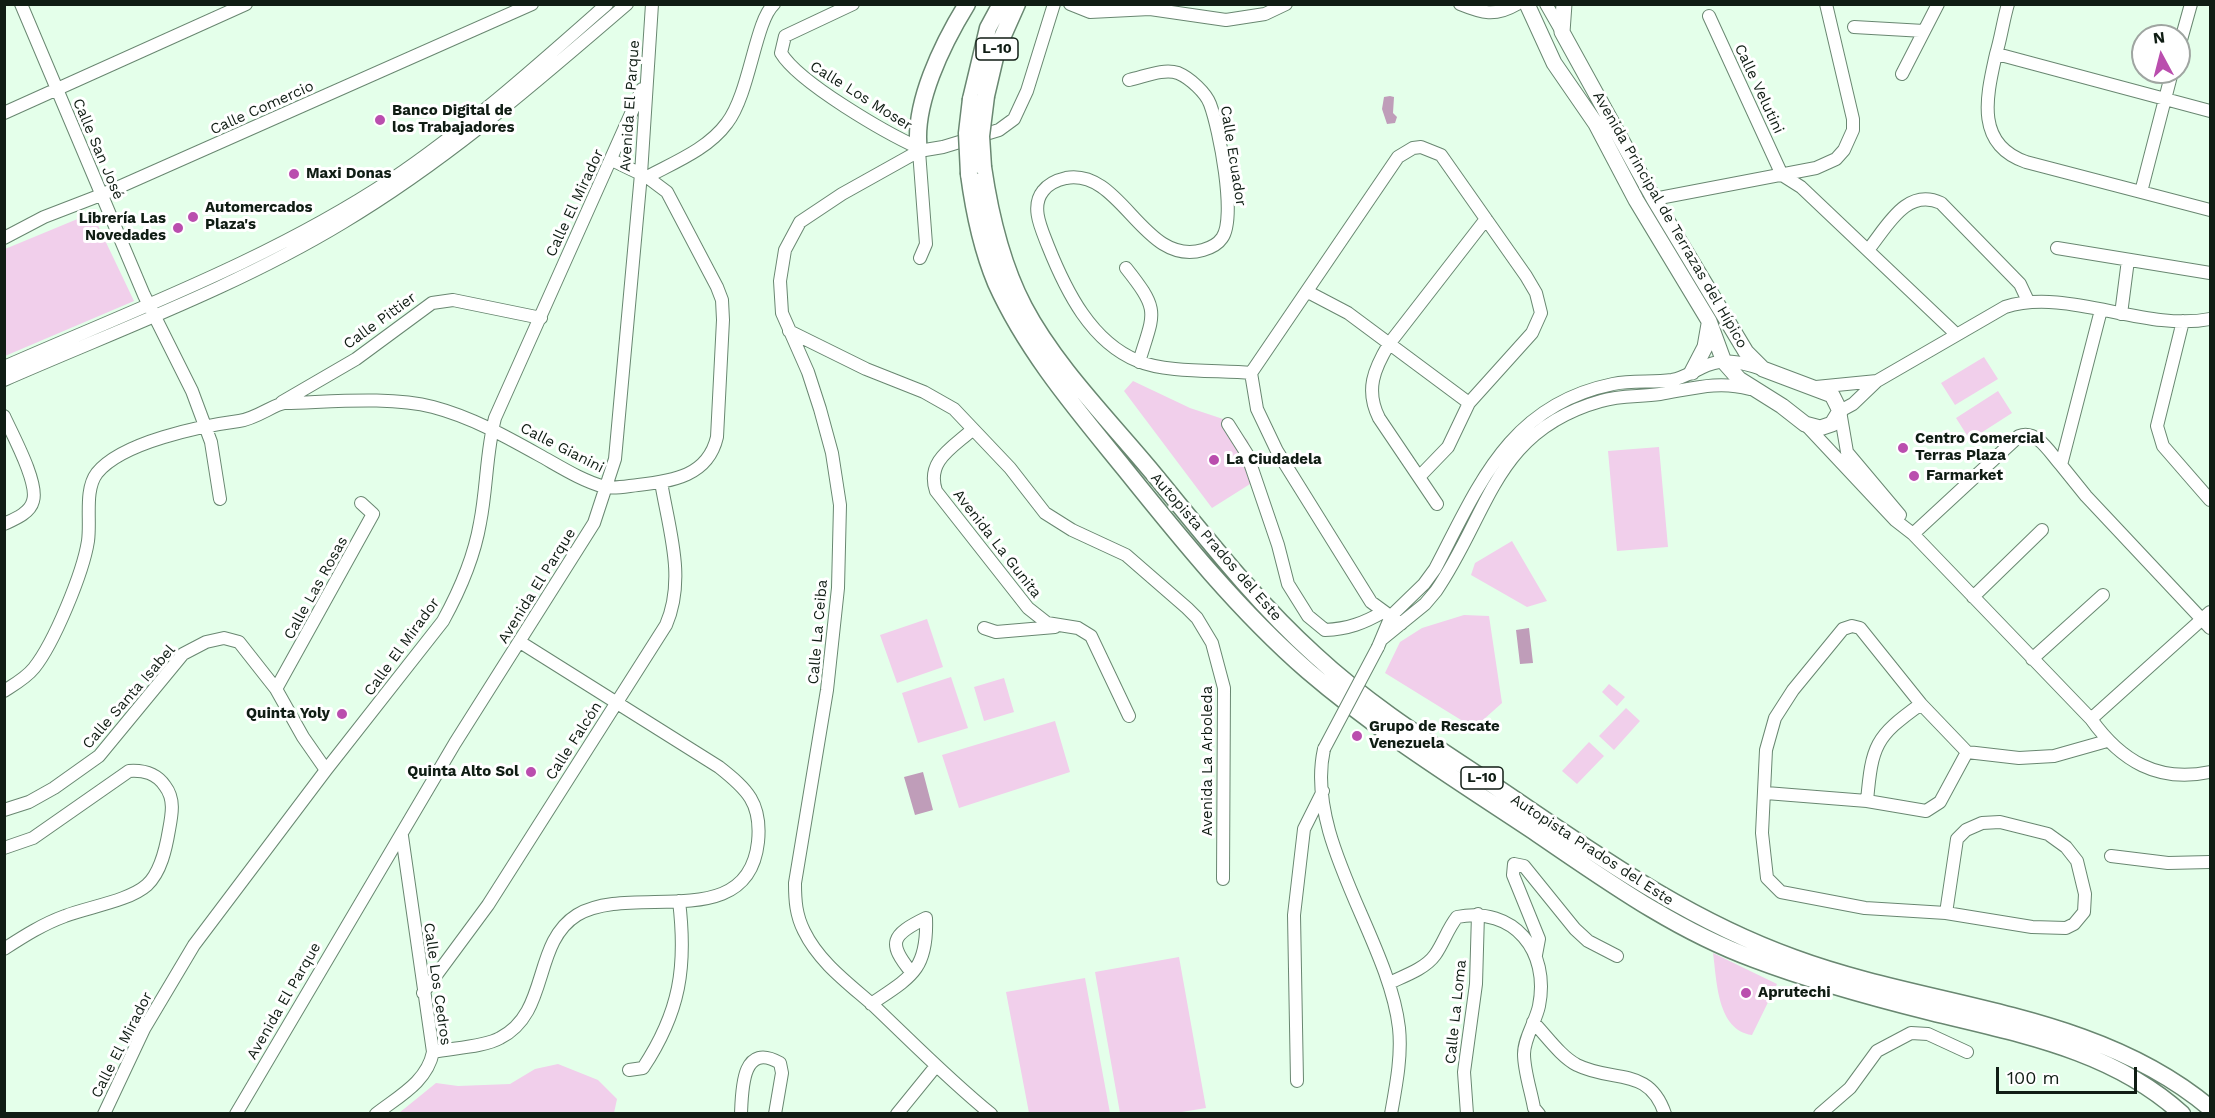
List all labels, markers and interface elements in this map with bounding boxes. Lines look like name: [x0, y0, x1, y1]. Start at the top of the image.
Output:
north arrow: [2131, 24, 2191, 84]
text: N: [2152, 27, 2166, 48]
road number: L-10: [976, 38, 1018, 60]
street label: Avenida El Parque: [616, 39, 644, 173]
street label: Calle Velutini: [1730, 41, 1788, 137]
street label: Calle Los Moser: [807, 57, 915, 135]
street label: Calle Comercio: [208, 77, 316, 139]
street label: Avenida Principal de Terrazas del Hípico: [1589, 88, 1751, 352]
street label: Calle San José: [69, 96, 127, 202]
place label: Banco Digital de los Trabajadores: [392, 102, 515, 137]
street label: Calle Ecuador: [1216, 104, 1250, 208]
marker: Banco Digital de los Trabajadores: [373, 113, 387, 127]
street label: Calle El Mirador: [542, 146, 608, 260]
place label: Maxi Donas: [306, 165, 392, 183]
marker: Maxi Donas: [287, 167, 301, 181]
place label: Automercados Plaza's: [205, 199, 313, 234]
place label: Librería Las Novedades: [79, 210, 166, 245]
marker: Automercados Plaza's: [186, 210, 200, 224]
marker: Librería Las Novedades: [171, 221, 185, 235]
street label: Calle Pittier: [340, 289, 420, 353]
street label: Calle Gianini: [517, 419, 607, 477]
place label: Centro Comercial Terras Plaza: [1915, 430, 2044, 465]
marker: Centro Comercial Terras Plaza: [1896, 441, 1910, 455]
place label: La Ciudadela: [1226, 451, 1322, 469]
marker: La Ciudadela: [1207, 453, 1221, 467]
place label: Farmarket: [1926, 467, 2003, 485]
street label: Autopista Prados del Este: [1147, 469, 1285, 625]
marker: Farmarket: [1907, 469, 1921, 483]
street label: Avenida La Gunita: [949, 486, 1045, 602]
street label: Avenida El Parque: [494, 525, 580, 647]
street label: Calle Las Rosas: [280, 533, 352, 643]
street label: Calle La Ceiba: [804, 579, 832, 685]
street label: Calle El Mirador: [360, 594, 444, 700]
street label: Calle Santa Isabel: [79, 641, 179, 753]
street label: Avenida La Arboleda: [1199, 686, 1217, 836]
street label: Calle Falcón: [542, 698, 606, 784]
place label: Quinta Yoly: [246, 705, 330, 723]
marker: Quinta Yoly: [335, 707, 349, 721]
place label: Grupo de Rescate Venezuela: [1369, 718, 1500, 753]
marker: Grupo de Rescate Venezuela: [1350, 729, 1364, 743]
place label: Quinta Alto Sol: [407, 763, 519, 781]
marker: Quinta Alto Sol: [524, 765, 538, 779]
road number: L-10: [1461, 767, 1503, 789]
street label: Autopista Prados del Este: [1507, 791, 1677, 909]
street label: Calle Los Cedros: [419, 922, 455, 1046]
street label: Avenida El Parque: [243, 939, 325, 1063]
street label: Calle La Loma: [1442, 959, 1470, 1065]
place label: Aprutechi: [1758, 984, 1831, 1002]
marker: Aprutechi: [1739, 986, 1753, 1000]
street label: Calle El Mirador: [87, 989, 157, 1101]
scale bar: [1999, 1055, 2140, 1093]
text: 100 m: [2007, 1067, 2060, 1088]

